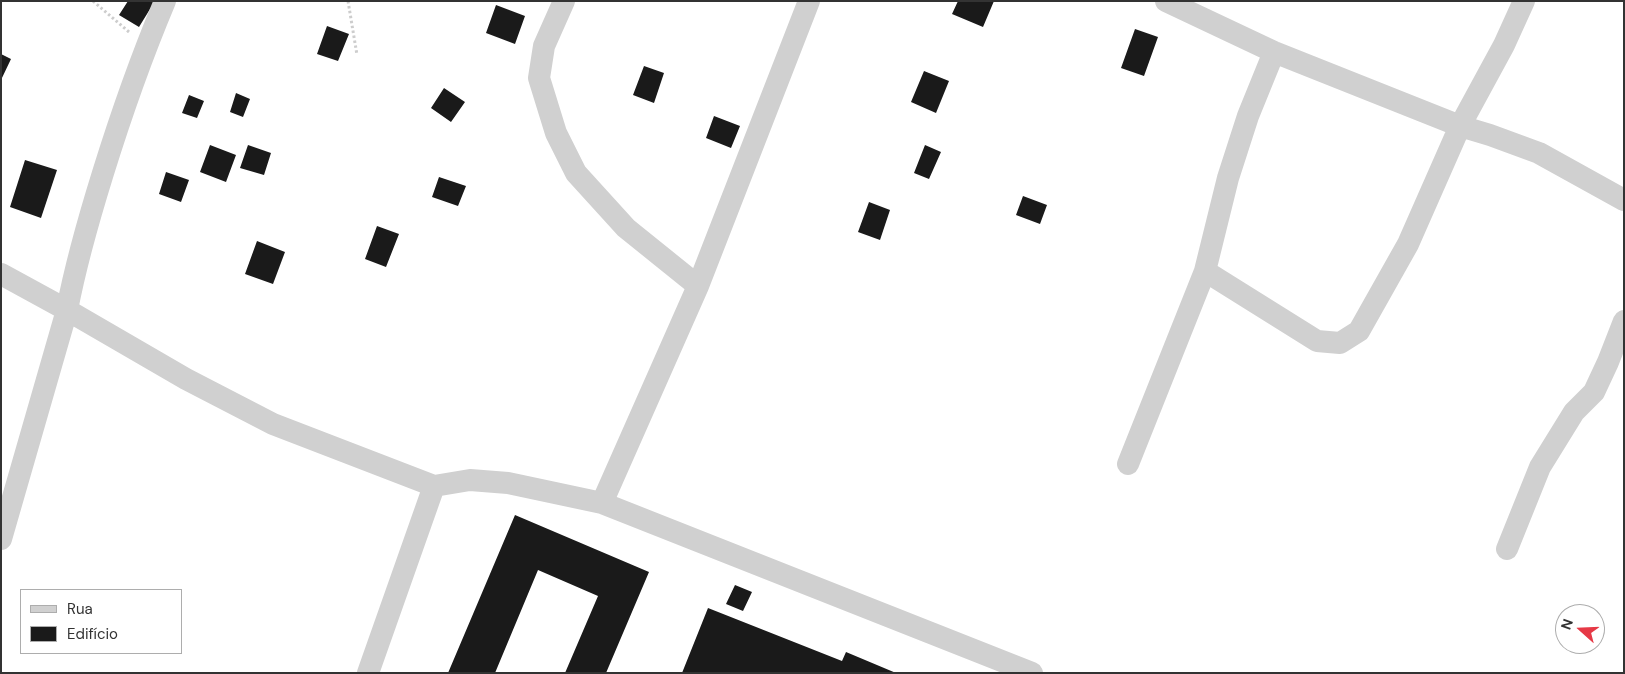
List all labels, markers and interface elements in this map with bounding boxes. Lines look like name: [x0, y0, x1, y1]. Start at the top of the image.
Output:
legend: [20, 589, 182, 654]
text: Rua: [67, 599, 93, 619]
north arrow: [1555, 604, 1605, 654]
text: N: [1557, 616, 1577, 632]
text: Edifício: [67, 624, 118, 644]

